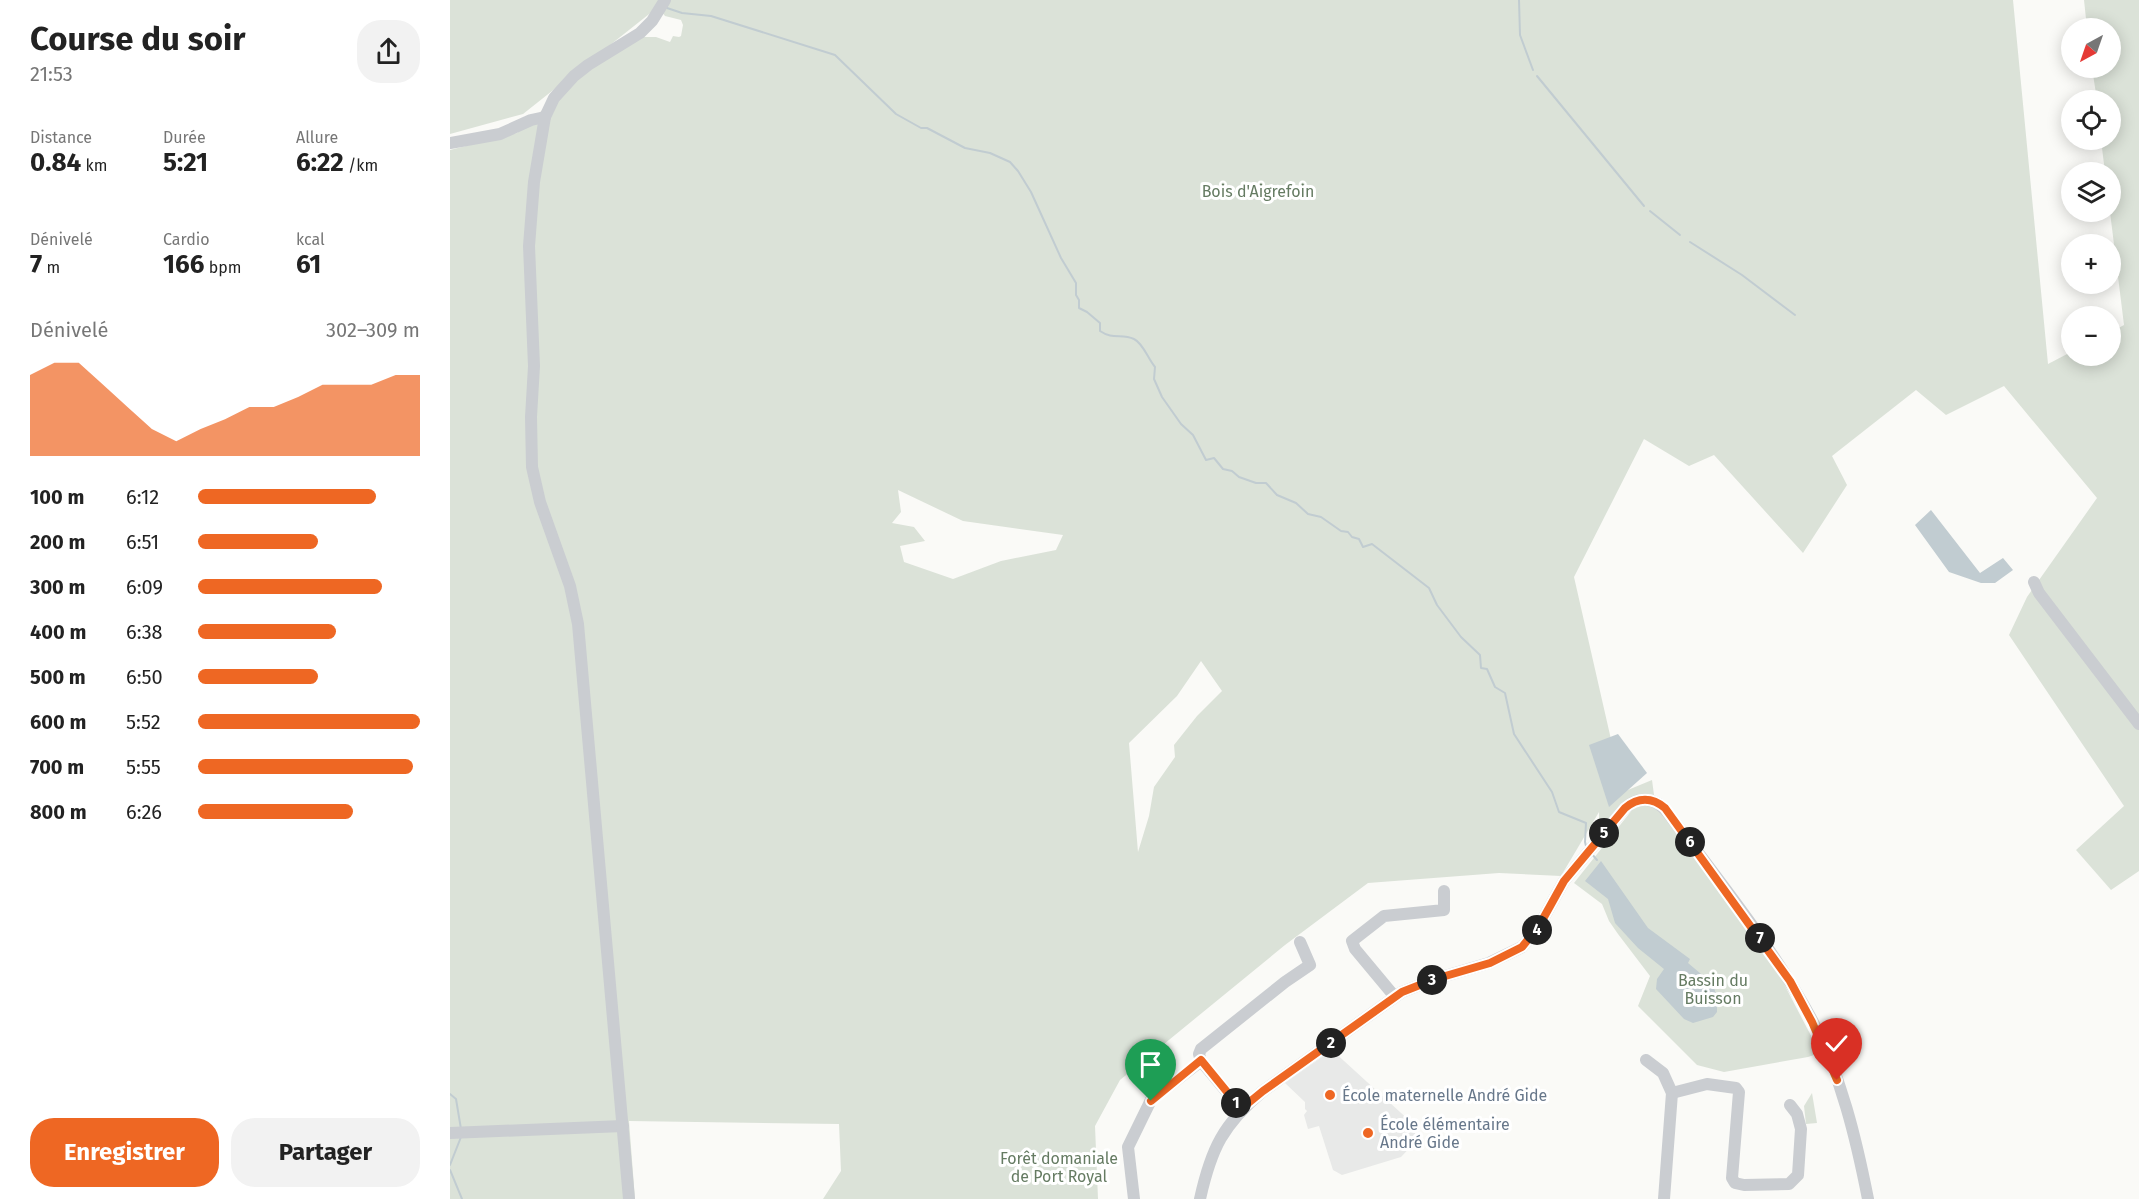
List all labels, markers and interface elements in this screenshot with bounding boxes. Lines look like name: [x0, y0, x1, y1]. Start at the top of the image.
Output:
north arrow: [2061, 18, 2121, 78]
map controls: [2061, 18, 2121, 366]
text: Course du soir: [30, 19, 246, 59]
button: share: [357, 20, 420, 83]
text: 21:53: [30, 62, 73, 86]
button: locate: [2061, 90, 2121, 150]
text: Distance: [30, 128, 92, 147]
text: Durée: [163, 128, 206, 147]
text: Allure: [296, 128, 338, 147]
text: 0.84: [30, 147, 81, 178]
text: 5:21: [163, 147, 208, 178]
text: 6:22: [296, 147, 344, 178]
text: km: [81, 156, 107, 175]
text: /km: [344, 156, 378, 175]
button: layers: [2061, 162, 2121, 222]
park label: Bois d'Aigrefoin: [1202, 182, 1314, 201]
text: Dénivelé: [30, 230, 93, 249]
text: Cardio: [163, 230, 210, 249]
text: kcal: [296, 230, 325, 249]
button: +: [2061, 234, 2121, 294]
text: 7: [30, 249, 42, 280]
text: 166: [163, 249, 204, 280]
text: 61: [296, 249, 321, 280]
text: m: [42, 258, 60, 277]
text: bpm: [204, 258, 241, 277]
button: −: [2061, 306, 2121, 366]
text: Dénivelé: [30, 318, 108, 342]
text: 302–309 m: [326, 318, 420, 342]
text: 100 m: [30, 485, 84, 509]
text: 6:12: [126, 485, 159, 509]
text: 200 m: [30, 530, 85, 554]
text: 6:51: [126, 530, 159, 554]
text: 300 m: [30, 575, 85, 599]
text: 6:09: [126, 575, 163, 599]
text: 400 m: [30, 620, 86, 644]
text: 6:38: [126, 620, 163, 644]
text: 500 m: [30, 665, 86, 689]
text: 6:50: [126, 665, 163, 689]
text: 600 m: [30, 710, 86, 734]
text: 5:52: [126, 710, 161, 734]
text: 700 m: [30, 755, 84, 779]
text: 5:55: [126, 755, 161, 779]
text: 800 m: [30, 800, 87, 824]
text: 6:26: [126, 800, 162, 824]
pin: 5: [1589, 818, 1619, 848]
text: 5: [1600, 823, 1608, 842]
pin: 6: [1675, 827, 1705, 857]
text: 6: [1685, 832, 1695, 851]
pin: 4: [1522, 915, 1552, 945]
text: 4: [1532, 920, 1542, 939]
pin: 7: [1745, 923, 1775, 953]
text: 7: [1756, 928, 1764, 947]
pin: 3: [1417, 965, 1447, 995]
text: 3: [1428, 970, 1436, 989]
park label: Bassin du Buisson: [1678, 971, 1748, 1008]
pin: [1811, 1018, 1862, 1080]
icon: check: [1820, 1027, 1853, 1060]
pin: 2: [1316, 1028, 1346, 1058]
text: 2: [1327, 1033, 1335, 1052]
pin: [1125, 1039, 1176, 1101]
icon: arrive: [1134, 1048, 1167, 1081]
place label: École maternelle André Gide: [1342, 1085, 1547, 1105]
pin: 1: [1221, 1088, 1251, 1118]
marker: École maternelle André Gide: [1323, 1088, 1337, 1102]
text: 1: [1232, 1093, 1240, 1112]
place label: École élémentaire André Gide: [1380, 1114, 1510, 1152]
button: Enregistrer: [30, 1118, 219, 1187]
button: Partager: [231, 1118, 420, 1187]
marker: École élémentaire André Gide: [1361, 1126, 1375, 1140]
park label: Forêt domaniale de Port Royal: [1000, 1149, 1118, 1186]

